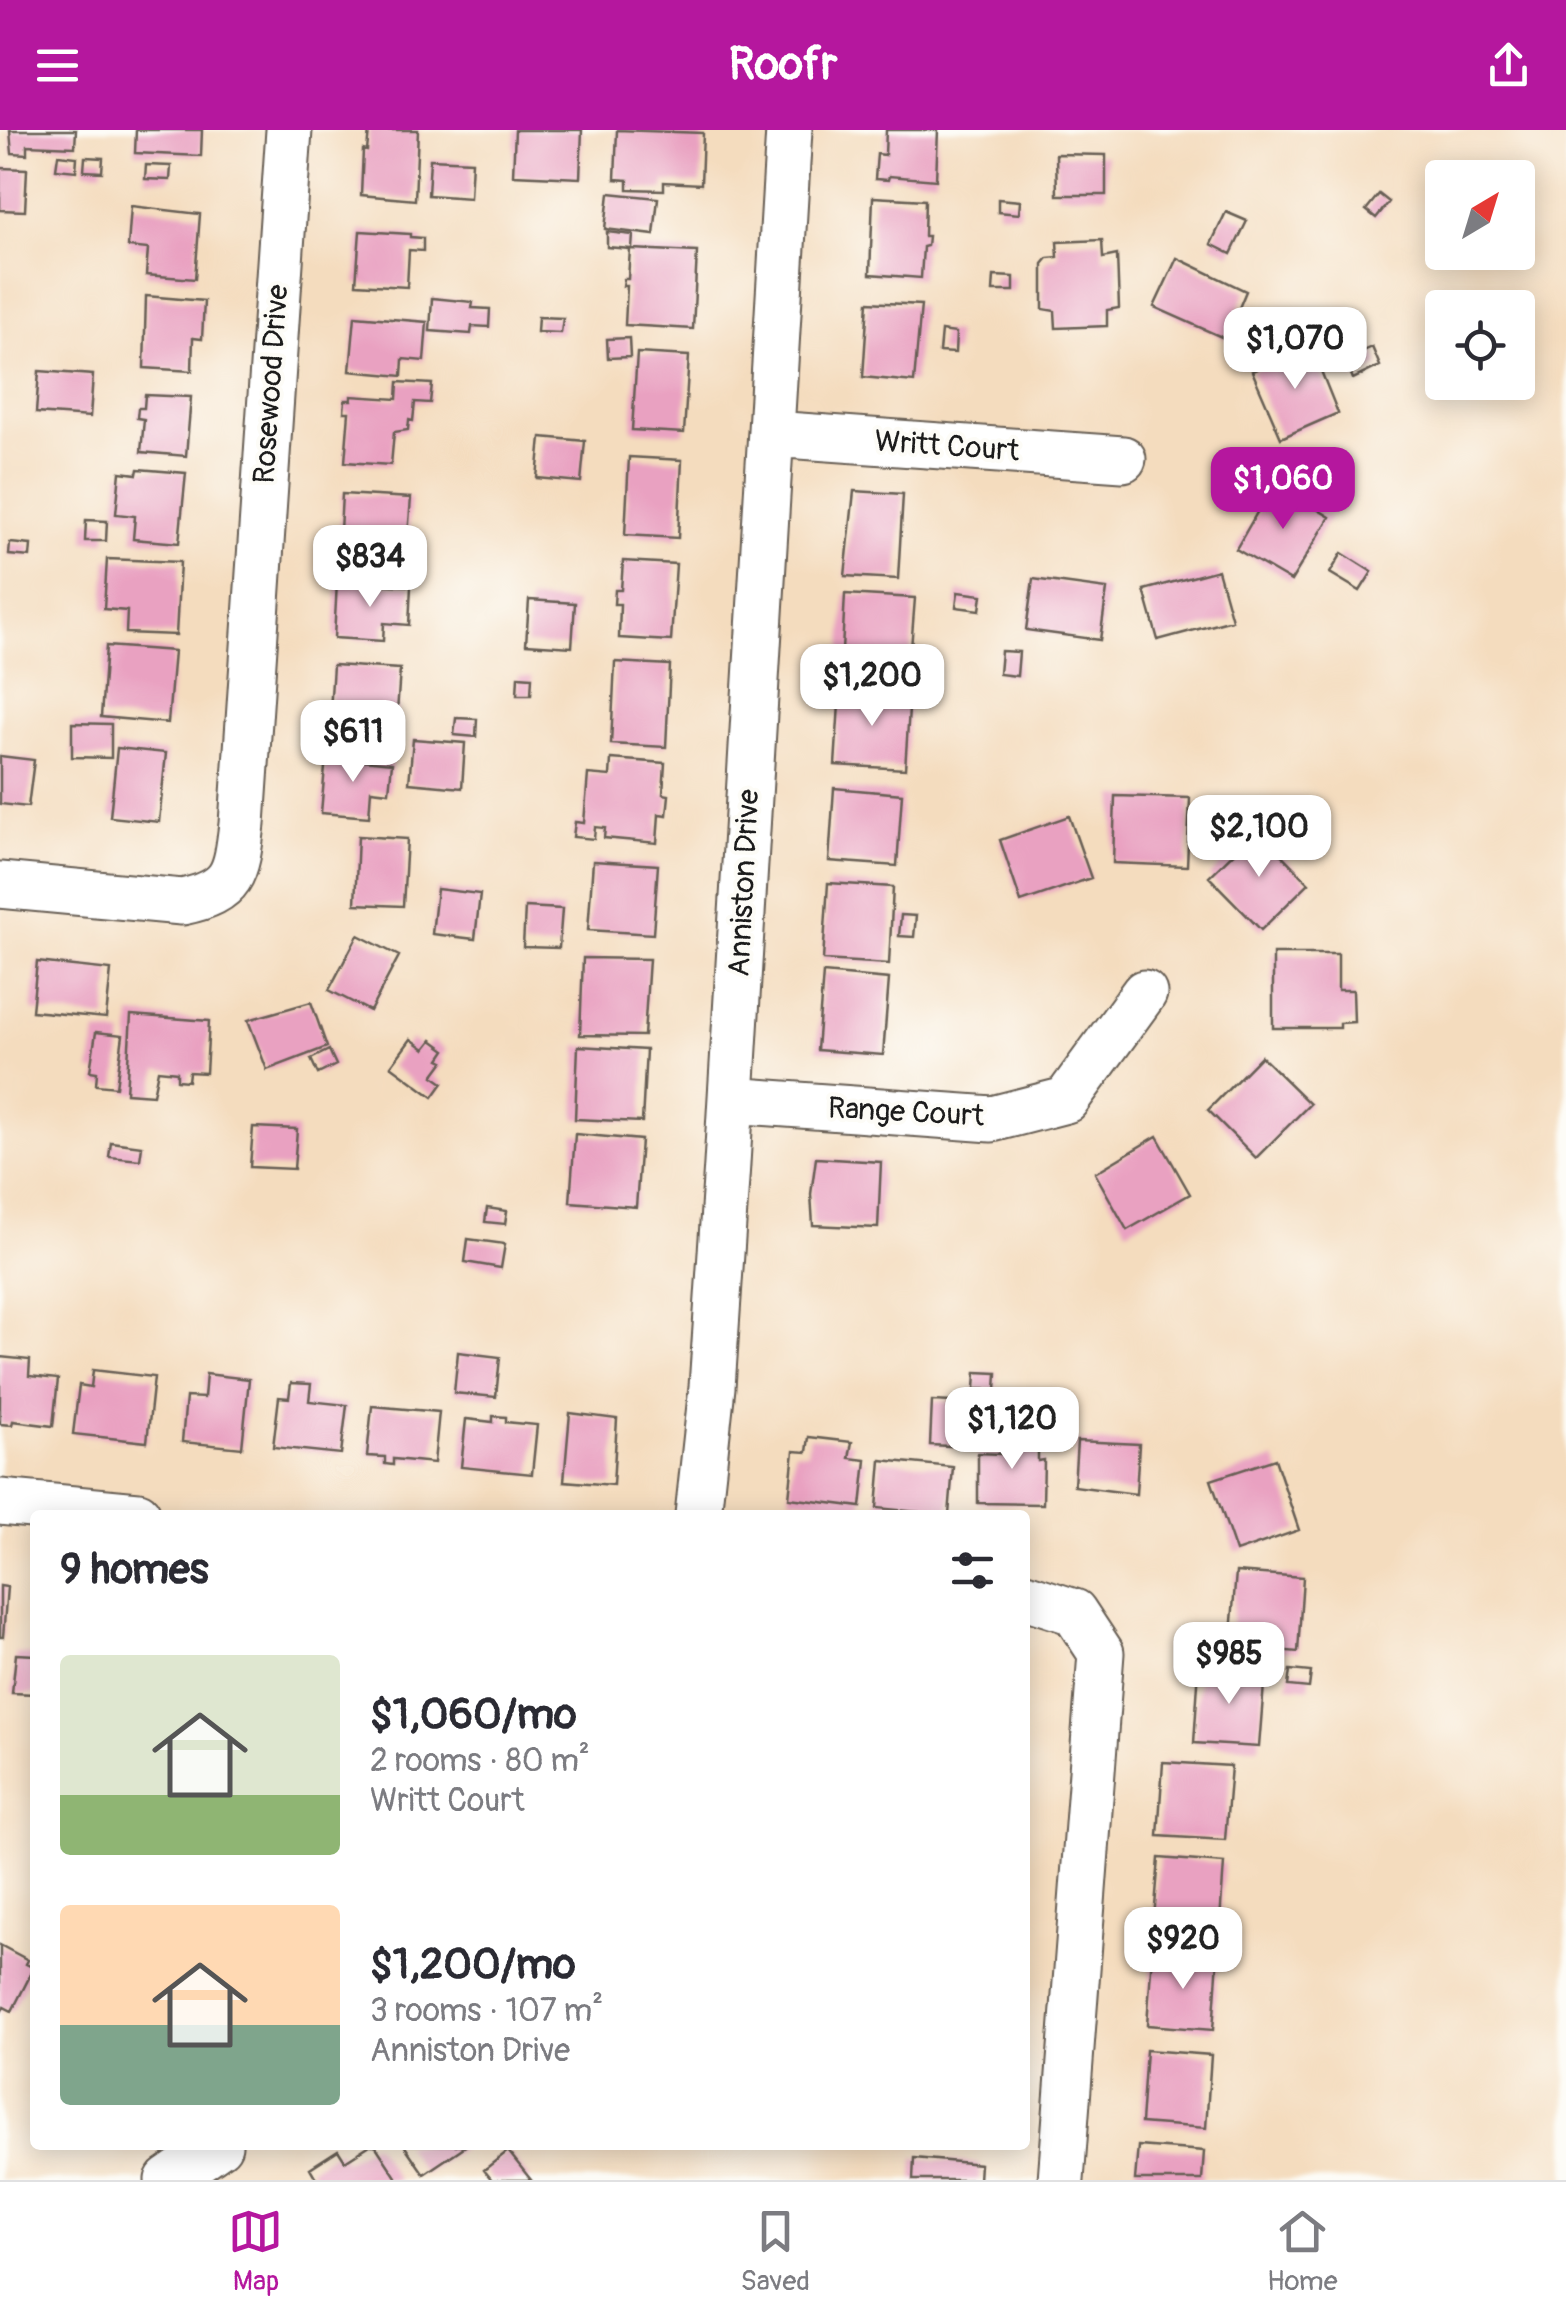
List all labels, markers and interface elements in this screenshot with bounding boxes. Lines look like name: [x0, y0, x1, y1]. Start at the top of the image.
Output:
text: Roofr: [729, 37, 837, 93]
icon: menu: [30, 38, 85, 93]
icon: share: [1481, 38, 1536, 93]
north arrow: [1425, 160, 1535, 270]
map controls: [1425, 160, 1535, 400]
street label: Rosewood Drive: [246, 283, 296, 485]
button: locate: [1425, 290, 1535, 400]
pin: $1,070: [1214, 307, 1376, 392]
text: $1,070: [1246, 319, 1344, 359]
street label: Writt Court: [873, 422, 1021, 470]
pin: $1,060: [1202, 447, 1364, 532]
text: $1,060: [1233, 459, 1333, 499]
pin: $834: [311, 525, 429, 610]
text: $834: [335, 537, 405, 577]
pin: $1,200: [791, 644, 953, 729]
text: $1,200: [822, 656, 922, 696]
pin: $611: [294, 700, 412, 785]
text: $611: [323, 712, 384, 752]
street label: Anniston Drive: [721, 788, 767, 978]
pin: $2,100: [1178, 795, 1340, 880]
text: $2,100: [1209, 807, 1309, 847]
street label: Range Court: [827, 1089, 986, 1135]
pin: $1,120: [931, 1387, 1093, 1472]
text: $1,120: [967, 1399, 1057, 1439]
icon: filters: [945, 1543, 1000, 1598]
text: 9 homes: [60, 1544, 209, 1596]
pin: $985: [1170, 1622, 1288, 1707]
text: $985: [1195, 1634, 1263, 1674]
text: $1,060/mo: [370, 1689, 577, 1741]
icon: home: [140, 1695, 260, 1815]
text: 2 rooms · 80 m²: [370, 1741, 590, 1781]
text: Writt Court: [370, 1781, 525, 1821]
pin: $920: [1124, 1907, 1242, 1992]
text: $920: [1146, 1919, 1220, 1959]
text: $1,200/mo: [370, 1939, 576, 1991]
icon: home: [140, 1945, 260, 2065]
text: 3 rooms · 107 m²: [370, 1991, 603, 2031]
text: Anniston Drive: [370, 2031, 570, 2071]
tab: Map: [228, 2204, 283, 2299]
tab: Saved: [740, 2204, 810, 2299]
tab: Home: [1267, 2204, 1337, 2299]

